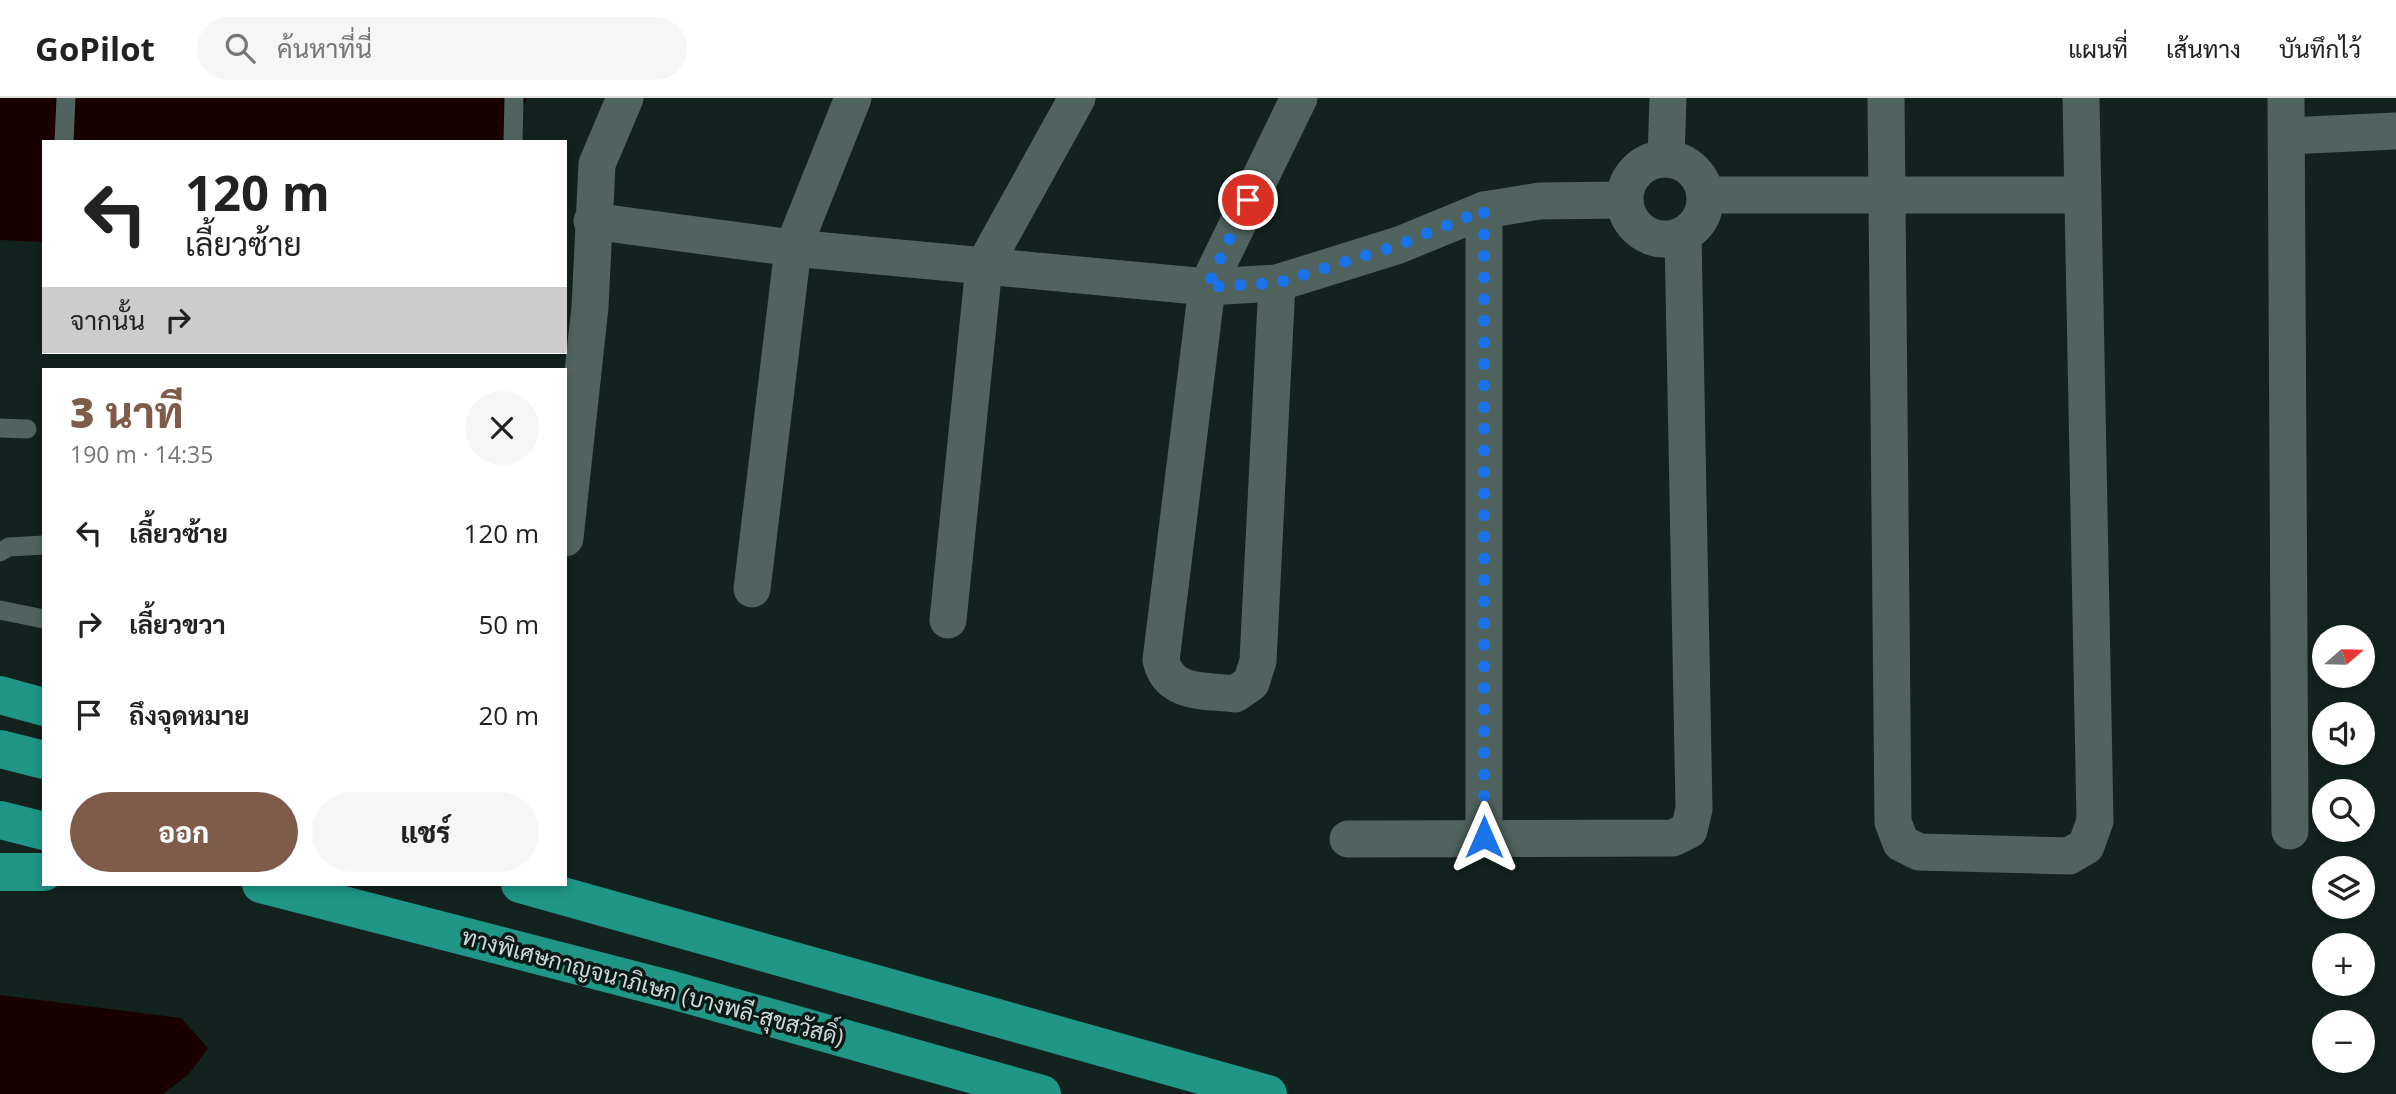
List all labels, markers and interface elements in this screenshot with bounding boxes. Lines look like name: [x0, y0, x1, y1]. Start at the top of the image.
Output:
search box: [197, 17, 687, 80]
text: GoPilot: [35, 26, 155, 71]
icon: search: [221, 29, 259, 67]
text: ค้นหาที่นี่: [277, 30, 372, 66]
text: แผนที่: [2068, 32, 2128, 65]
text: เส้นทาง: [2166, 32, 2241, 65]
text: บันทึกไว้: [2279, 32, 2361, 65]
text: 120 m: [185, 159, 330, 225]
icon: left: [70, 168, 161, 259]
pin: [1218, 170, 1278, 230]
icon: arrive: [1229, 181, 1267, 219]
text: เลี้ยวซ้าย: [185, 222, 302, 265]
icon: right: [159, 301, 197, 339]
text: จากนั้น: [70, 302, 145, 338]
text: 3 นาที: [70, 383, 184, 440]
button: close: [465, 391, 539, 465]
text: 190 m · 14:35: [70, 438, 213, 470]
icon: left: [70, 514, 108, 552]
text: เลี้ยวซ้าย: [129, 515, 228, 551]
text: 120 m: [464, 515, 539, 551]
icon: right: [70, 605, 108, 643]
text: เลี้ยวขวา: [129, 606, 226, 642]
text: 50 m: [478, 606, 539, 642]
north arrow: [2312, 625, 2375, 688]
map controls: [2312, 625, 2375, 1073]
icon: arrive: [70, 696, 108, 734]
text: ถึงจุดหมาย: [129, 697, 250, 733]
text: 20 m: [478, 697, 539, 733]
button: sound: [2312, 702, 2375, 765]
button: search: [2312, 779, 2375, 842]
button: ออก: [70, 792, 298, 872]
button: แชร์: [312, 792, 539, 872]
position arrow: [1447, 800, 1521, 874]
button: layers: [2312, 856, 2375, 919]
street label: ทางพิเศษกาญจนาภิเษก (บางพลี-สุขสวัสดิ์): [458, 915, 849, 1053]
button: +: [2312, 933, 2375, 996]
button: −: [2312, 1010, 2375, 1073]

